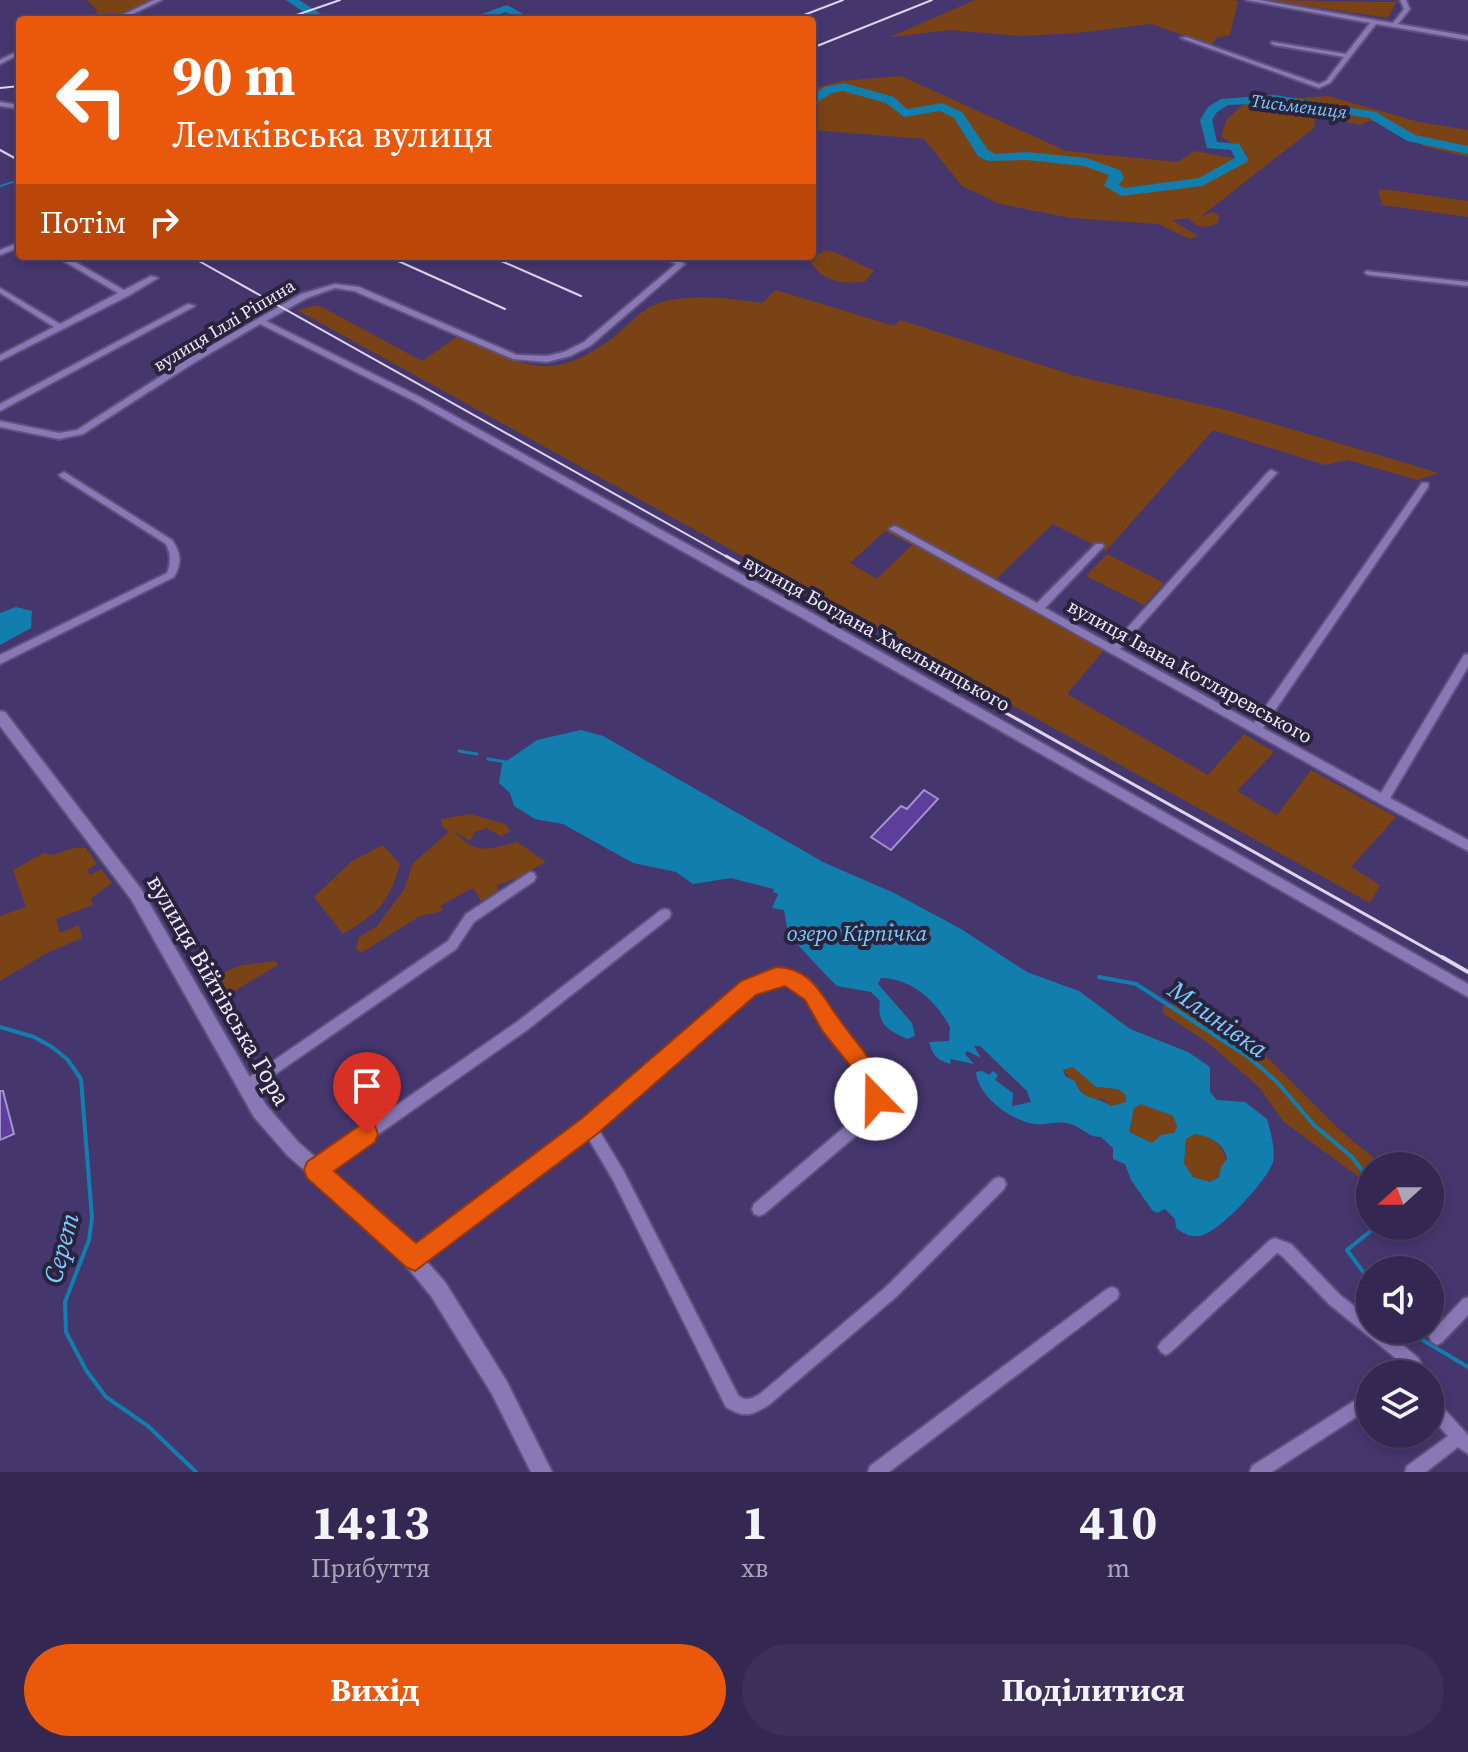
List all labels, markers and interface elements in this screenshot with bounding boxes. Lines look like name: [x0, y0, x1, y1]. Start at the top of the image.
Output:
text: 90 m: [172, 37, 295, 114]
icon: left: [40, 48, 144, 152]
water label: Тисьмениця: [1250, 88, 1348, 124]
text: Лемківська вулиця: [172, 110, 493, 159]
icon: right: [142, 200, 186, 244]
text: Потім: [40, 202, 126, 243]
street label: вулиця Іллі Ріпина: [149, 272, 300, 377]
street label: вулиця Богдана Хмельницького: [739, 548, 1015, 718]
street label: вулиця Івана Котляревського: [1062, 592, 1318, 750]
street label: вулиця Війтівська Гора: [139, 869, 299, 1112]
water label: озеро Кірпічка: [787, 918, 928, 948]
water label: Млинівка: [1160, 971, 1275, 1067]
pin: [333, 1052, 401, 1134]
position arrow: [834, 1057, 918, 1141]
icon: arrive: [345, 1064, 389, 1108]
north arrow: [1356, 1152, 1444, 1240]
map controls: [1356, 1152, 1444, 1448]
water label: Серет: [34, 1209, 88, 1287]
button: sound: [1356, 1256, 1444, 1344]
button: layers: [1356, 1360, 1444, 1448]
text: 14:13: [311, 1489, 430, 1555]
text: 1: [742, 1489, 768, 1555]
text: 410: [1079, 1489, 1157, 1555]
text: Прибуття: [311, 1550, 430, 1586]
text: хв: [741, 1550, 768, 1586]
text: m: [1106, 1550, 1130, 1586]
button: Вихід: [24, 1644, 726, 1736]
button: Поділитися: [742, 1644, 1444, 1736]

